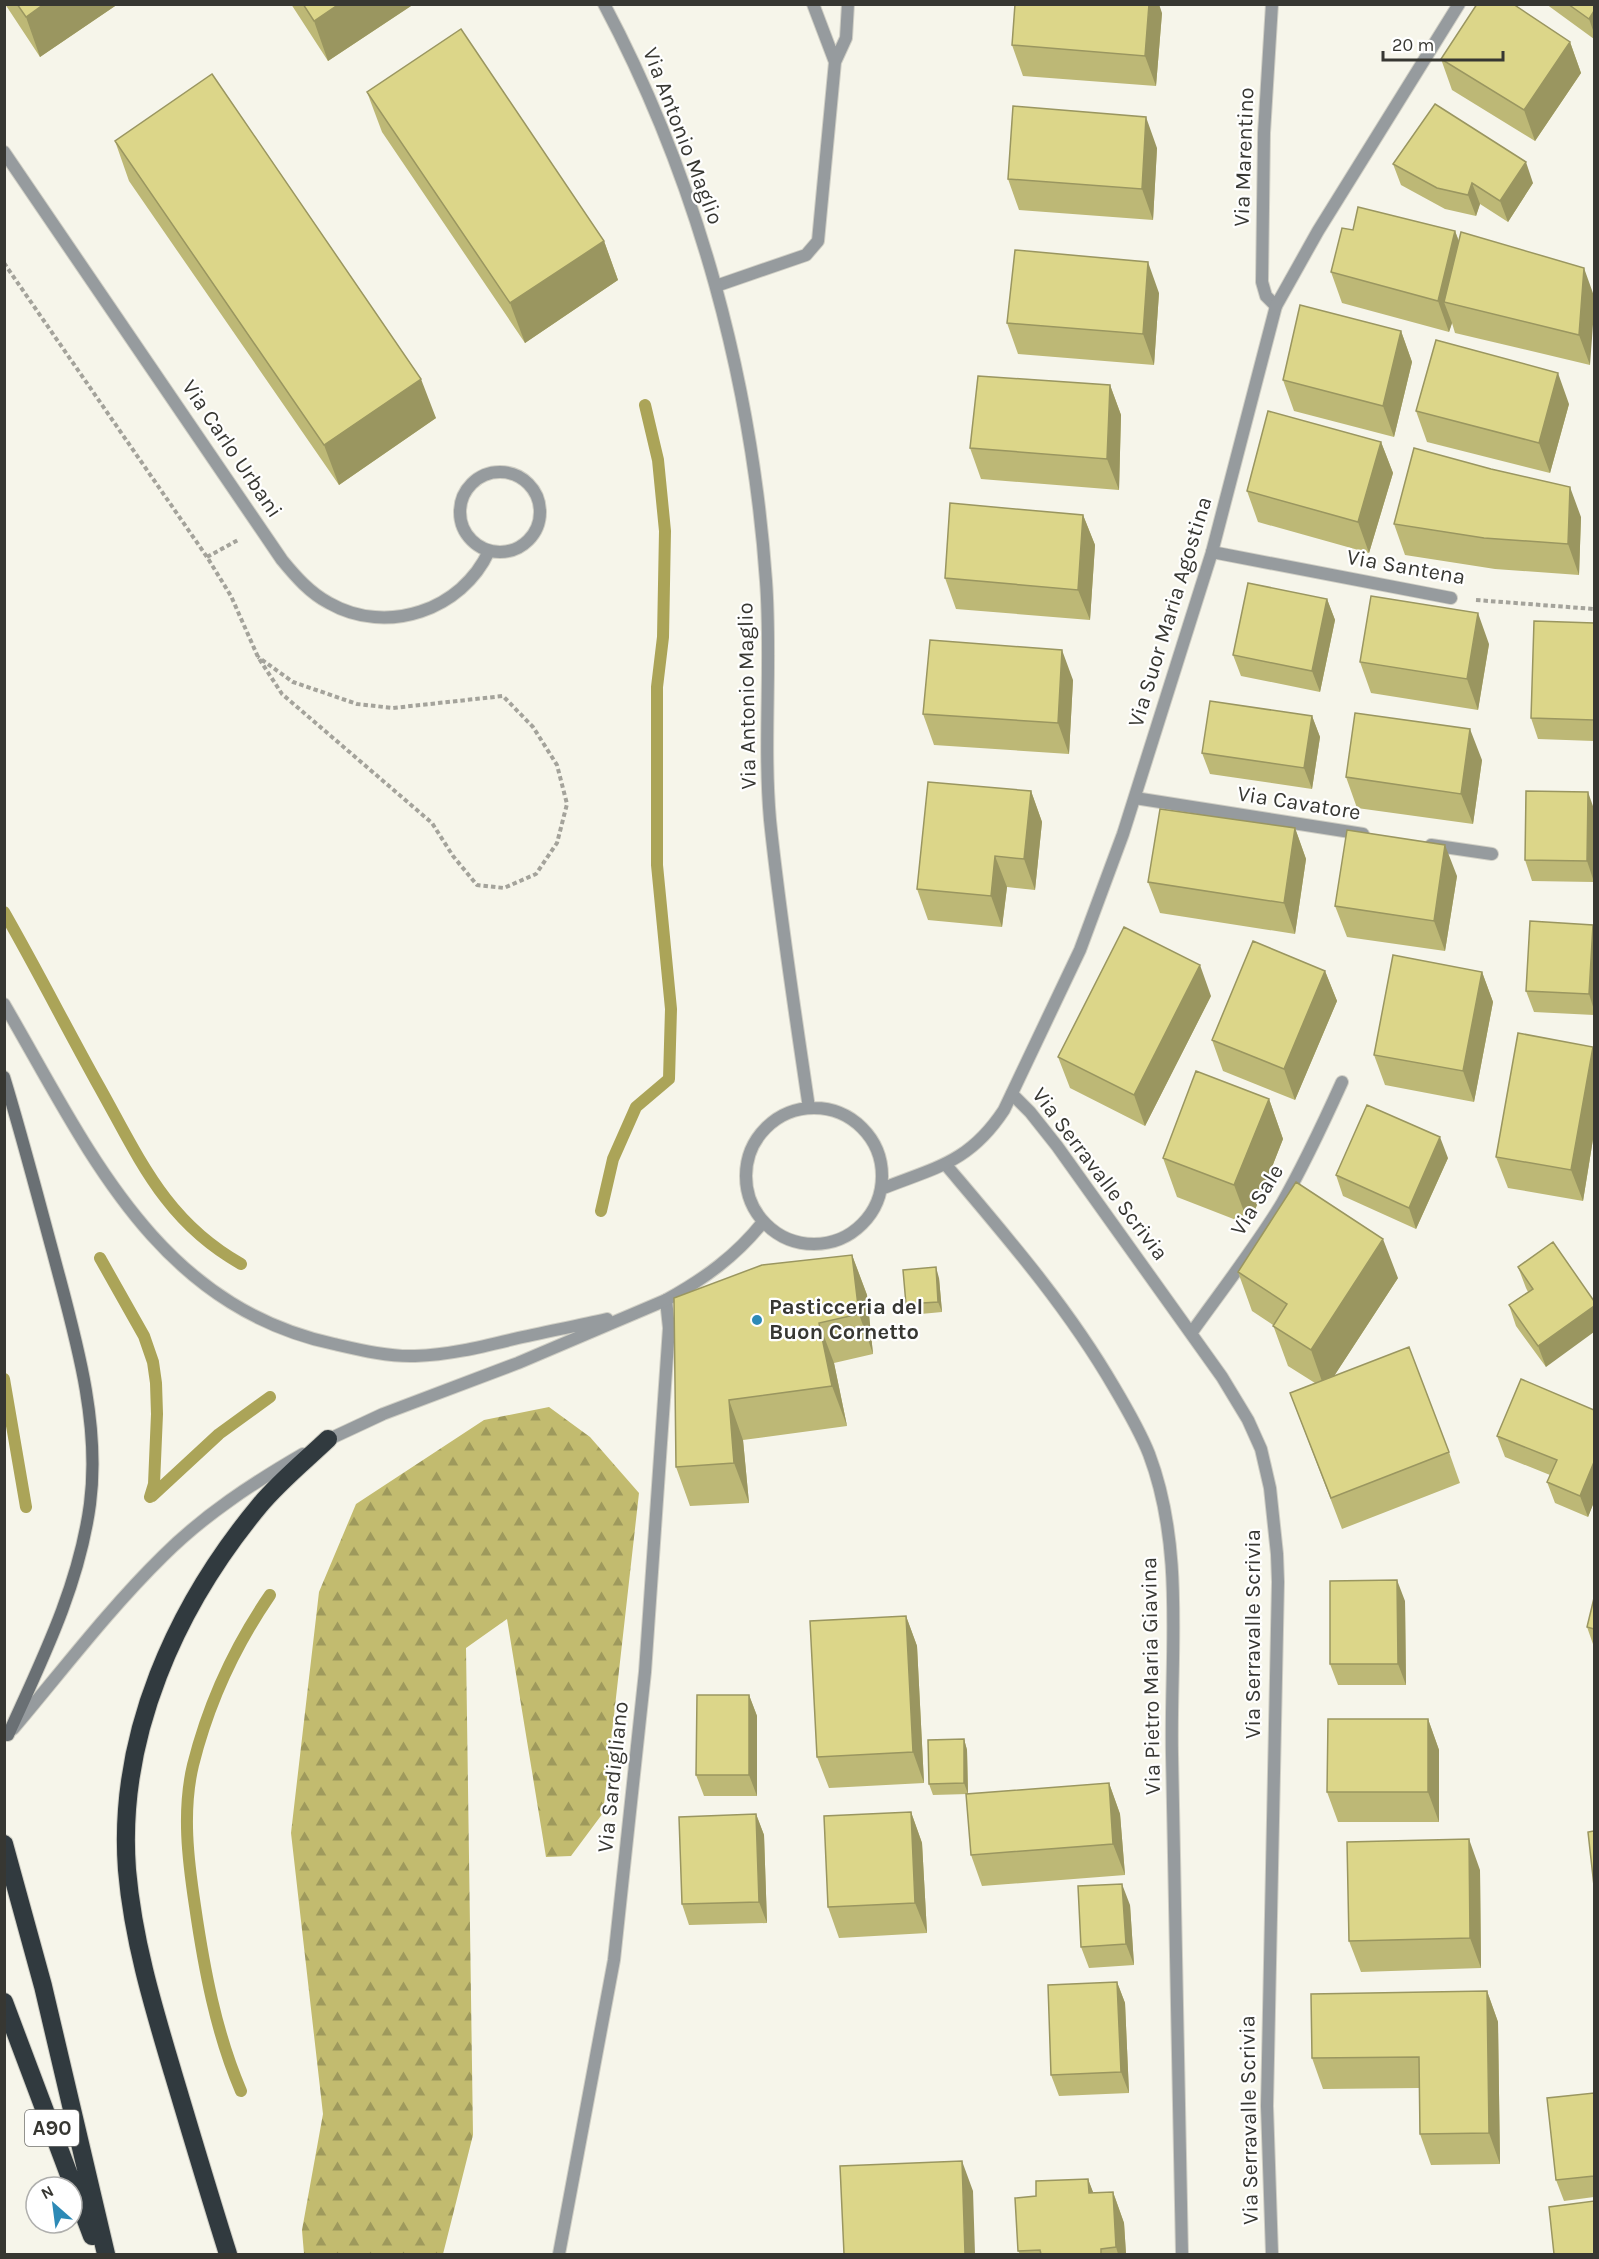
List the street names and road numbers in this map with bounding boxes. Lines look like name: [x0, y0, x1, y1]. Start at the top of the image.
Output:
street label: Via Antonio Maglio: [637, 44, 729, 228]
street label: Via Marentino: [1229, 87, 1259, 227]
street label: Via Carlo Urbani: [176, 375, 288, 523]
street label: Via Suor Maria Agostina: [1123, 494, 1217, 730]
street label: Via Santena: [1345, 544, 1467, 590]
street label: Via Antonio Maglio: [732, 602, 762, 790]
street label: Via Cavatore: [1235, 780, 1363, 826]
street label: Via Serravalle Scrivia: [1026, 1082, 1174, 1266]
street label: Via Sale: [1225, 1160, 1289, 1240]
street label: Via Serravalle Scrivia: [1240, 1529, 1266, 1739]
street label: Via Pietro Maria Giavina: [1136, 1557, 1166, 1795]
street label: Via Sardigliano: [592, 1700, 634, 1854]
street label: Via Serravalle Scrivia: [1234, 2015, 1264, 2225]
road number: A90: [25, 2110, 79, 2146]

